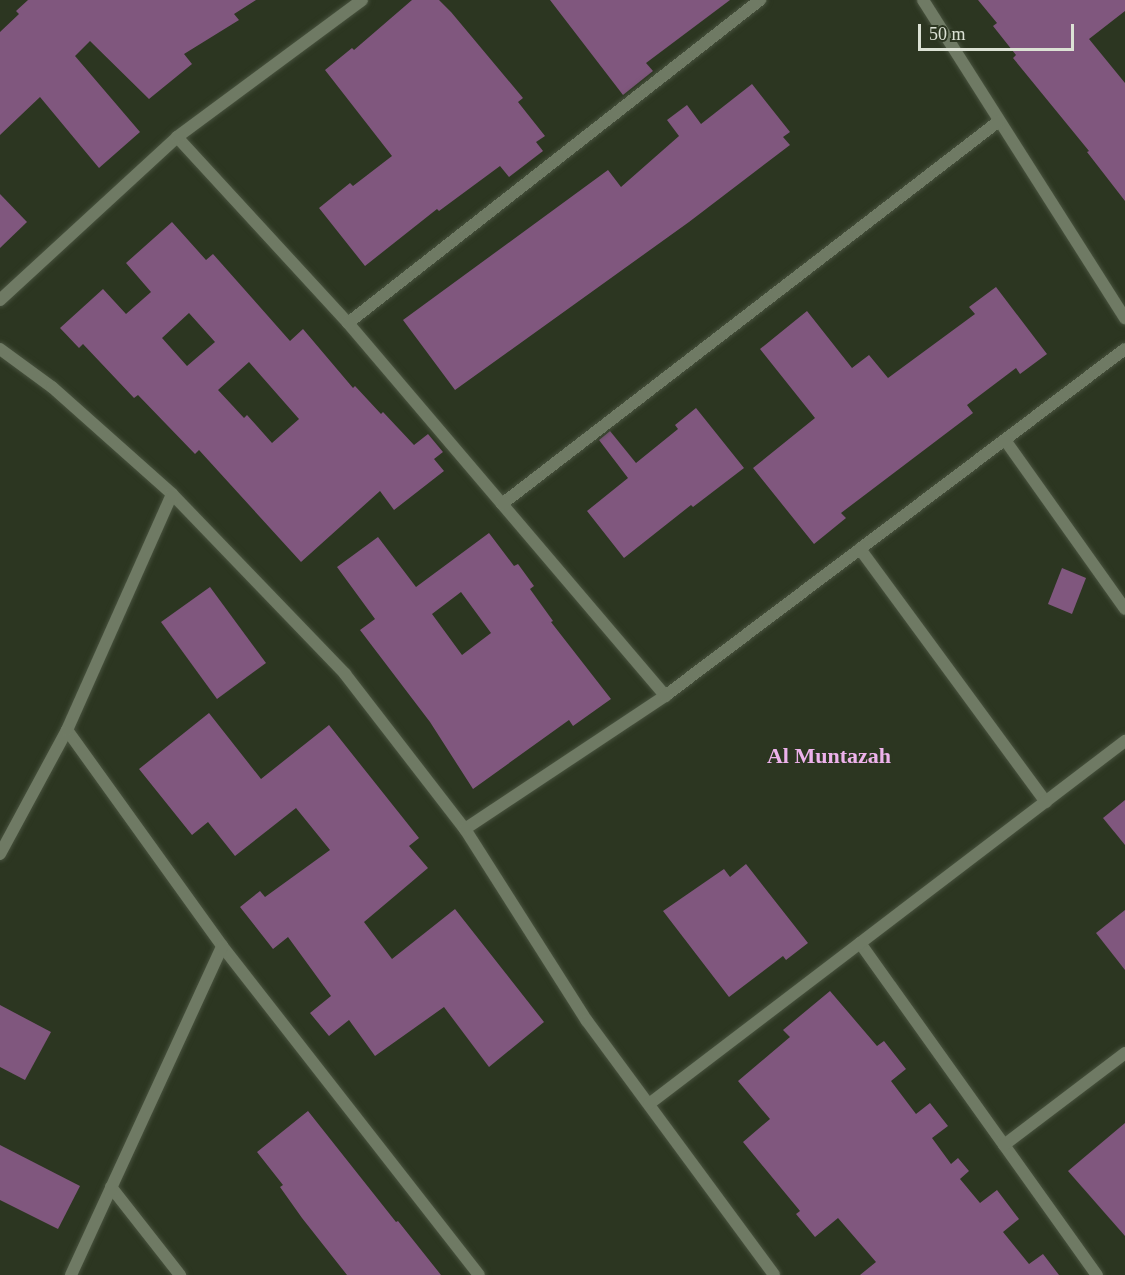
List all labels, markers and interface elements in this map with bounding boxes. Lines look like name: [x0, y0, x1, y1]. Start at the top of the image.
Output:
scale bar: [921, 12, 1077, 50]
text: 50 m: [929, 24, 966, 44]
district label: Al Muntazah: [767, 743, 891, 769]

